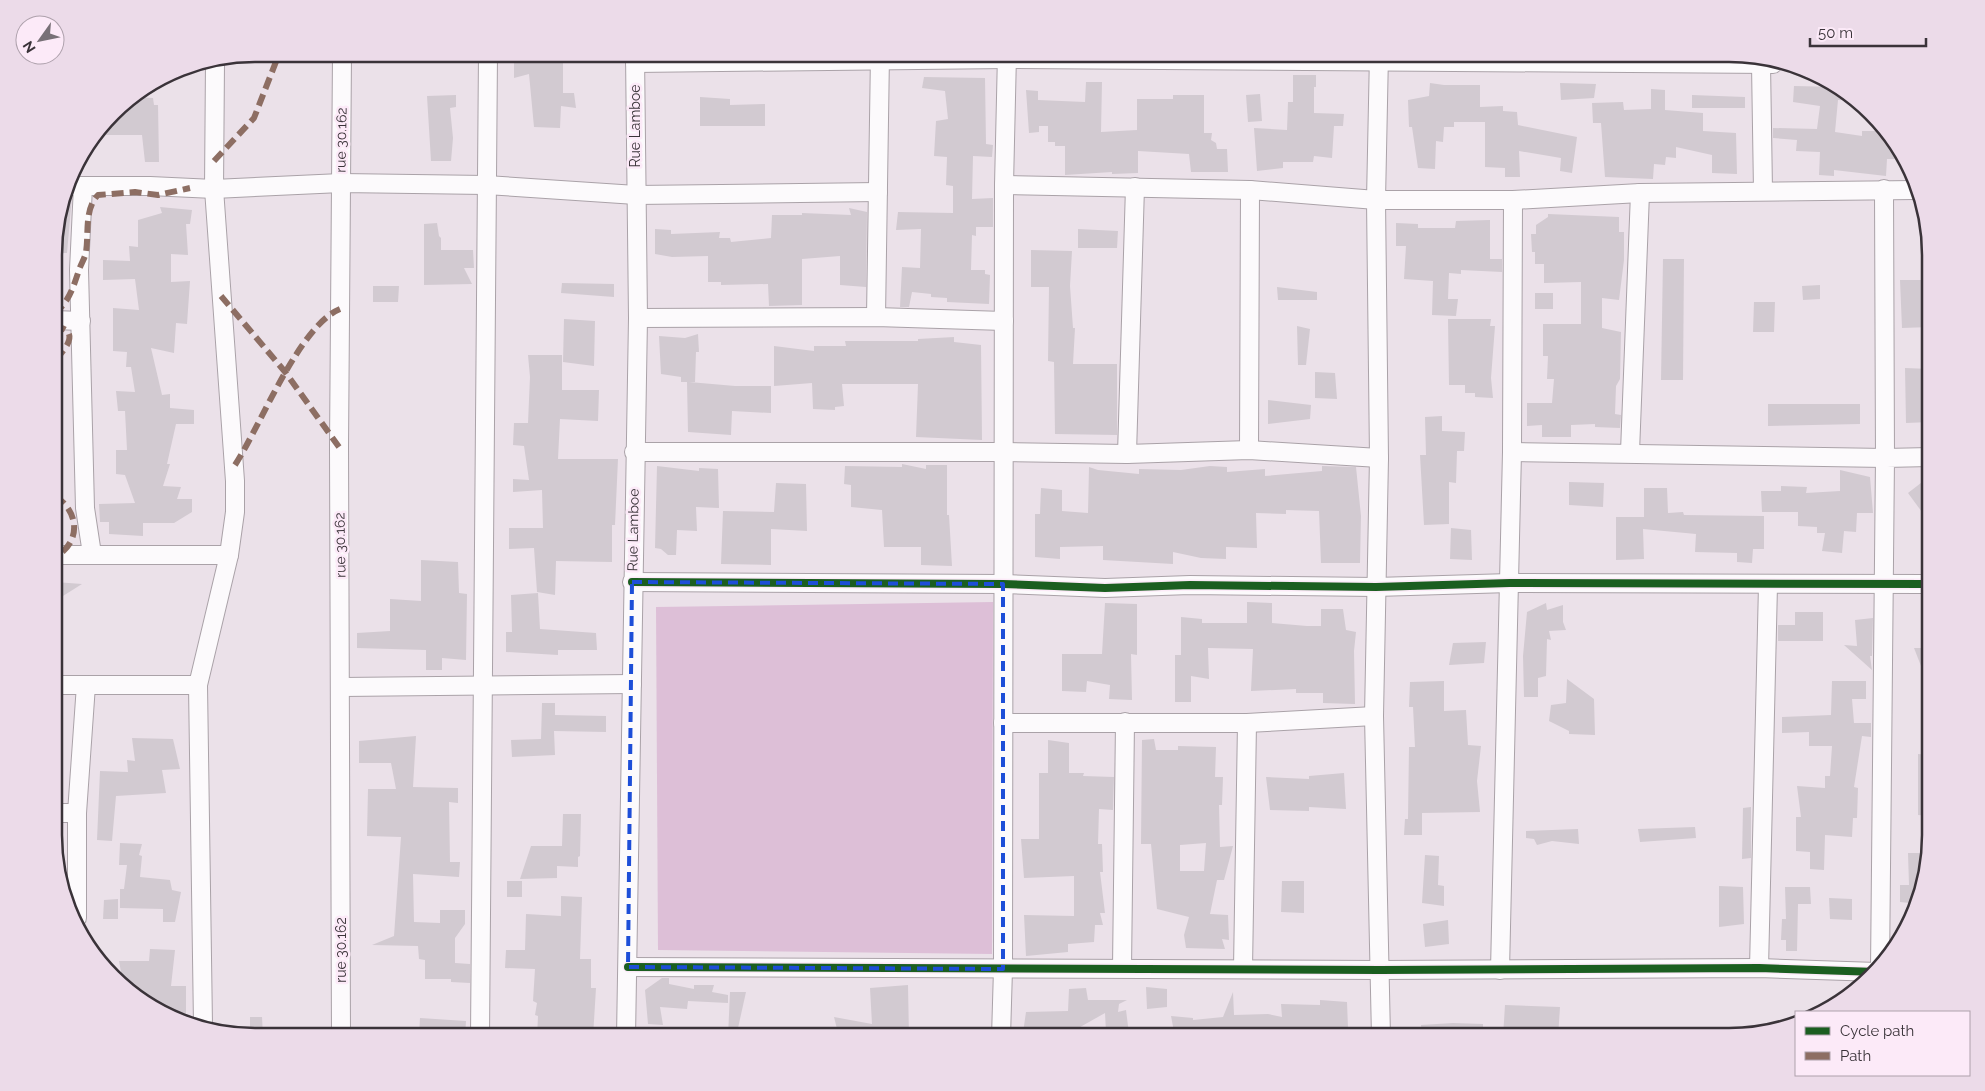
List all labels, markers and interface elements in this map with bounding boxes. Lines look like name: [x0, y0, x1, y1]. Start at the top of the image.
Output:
north arrow: [15, 15, 65, 65]
scale bar: [1810, 15, 1926, 47]
text: 50 m: [1818, 24, 1853, 42]
text: N: [19, 38, 39, 56]
street label: Rue Lamboe: [627, 85, 643, 167]
street label: rue 30.162: [332, 107, 350, 173]
street label: Rue Lamboe: [624, 488, 642, 572]
street label: rue 30.162: [331, 512, 349, 578]
street label: rue 30.162: [333, 917, 349, 983]
legend: [1795, 1011, 1970, 1076]
text: Cycle path: [1840, 1022, 1914, 1040]
text: Path: [1840, 1047, 1871, 1065]

